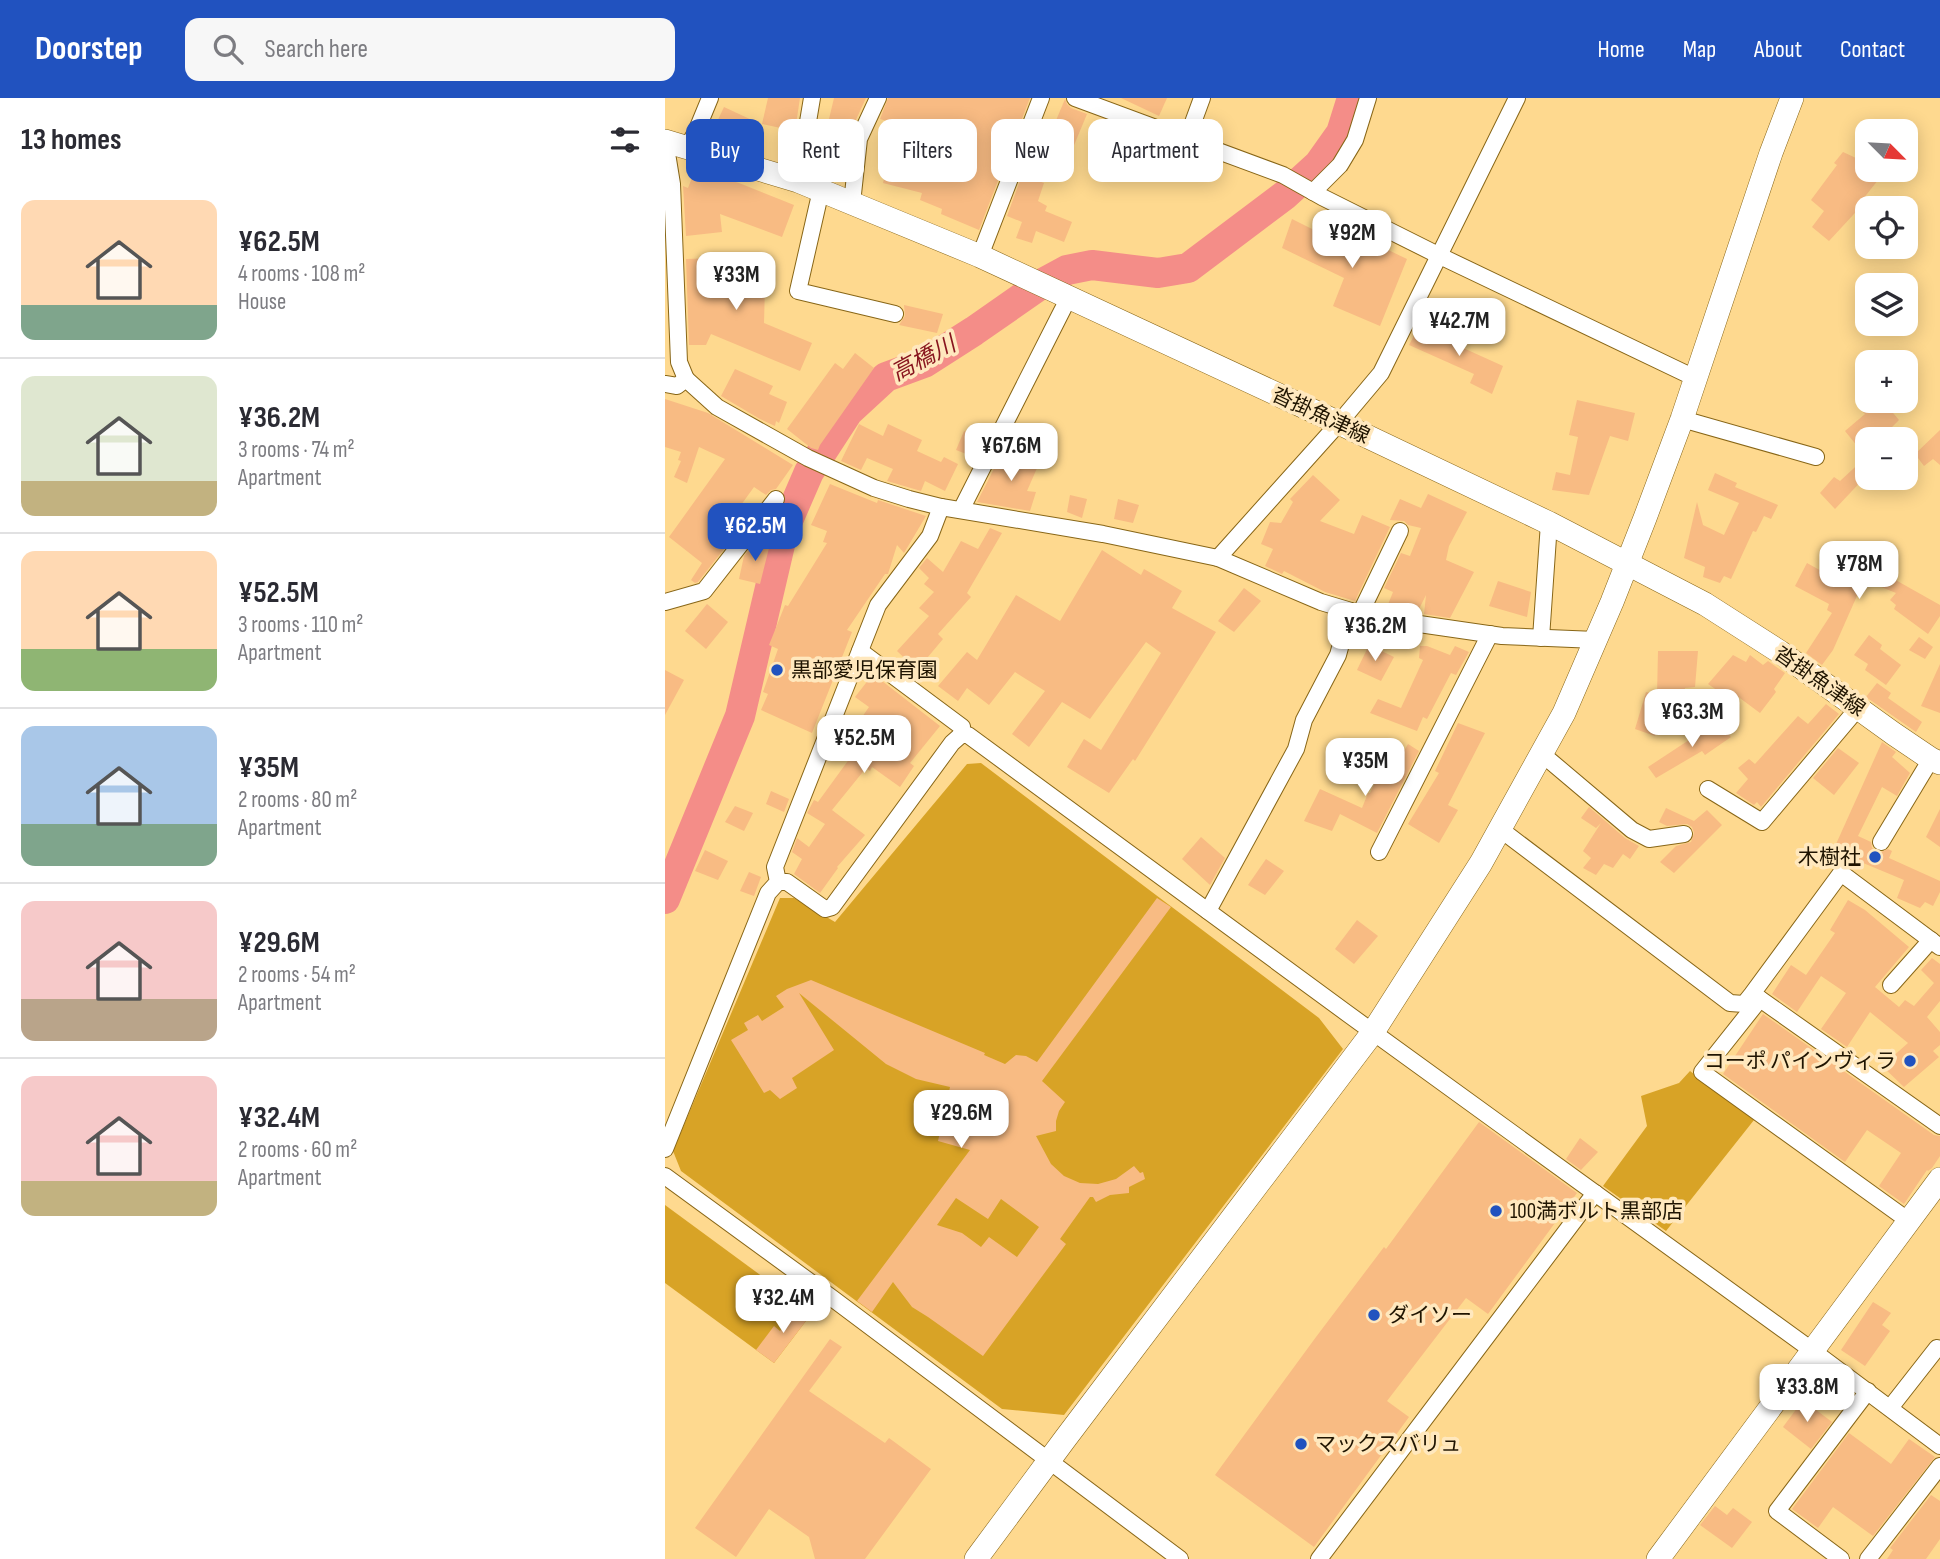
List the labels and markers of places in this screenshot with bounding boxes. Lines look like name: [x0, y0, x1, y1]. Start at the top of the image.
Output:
pin: ¥92M: [1311, 211, 1393, 270]
pin: ¥33M: [695, 252, 777, 312]
pin: ¥42.7M: [1402, 299, 1516, 358]
pin: ¥67.6M: [954, 424, 1068, 483]
pin: ¥62.5M: [698, 504, 812, 563]
pin: ¥78M: [1818, 542, 1900, 601]
pin: ¥36.2M: [1318, 603, 1432, 663]
place label: 黒部愛児保育園: [791, 658, 938, 683]
marker: 黒部愛児保育園: [769, 662, 785, 678]
pin: ¥63.3M: [1635, 690, 1749, 749]
pin: ¥52.5M: [807, 716, 921, 775]
pin: ¥35M: [1324, 738, 1406, 798]
place label: 木樹社: [1798, 845, 1861, 870]
marker: 木樹社: [1867, 849, 1883, 865]
place label: コーポ パインヴィラ: [1704, 1049, 1896, 1074]
marker: コーポ パインヴィラ: [1902, 1053, 1918, 1069]
pin: ¥29.6M: [904, 1090, 1018, 1150]
place label: 100満ボルト黒部店: [1510, 1199, 1683, 1224]
marker: 100満ボルト黒部店: [1488, 1203, 1504, 1219]
pin: ¥32.4M: [726, 1276, 840, 1335]
place label: ダイソー: [1388, 1303, 1472, 1328]
marker: ダイソー: [1366, 1307, 1382, 1323]
pin: ¥33.8M: [1750, 1364, 1864, 1424]
place label: マックスバリュ: [1315, 1432, 1461, 1457]
marker: マックスバリュ: [1293, 1436, 1309, 1452]

